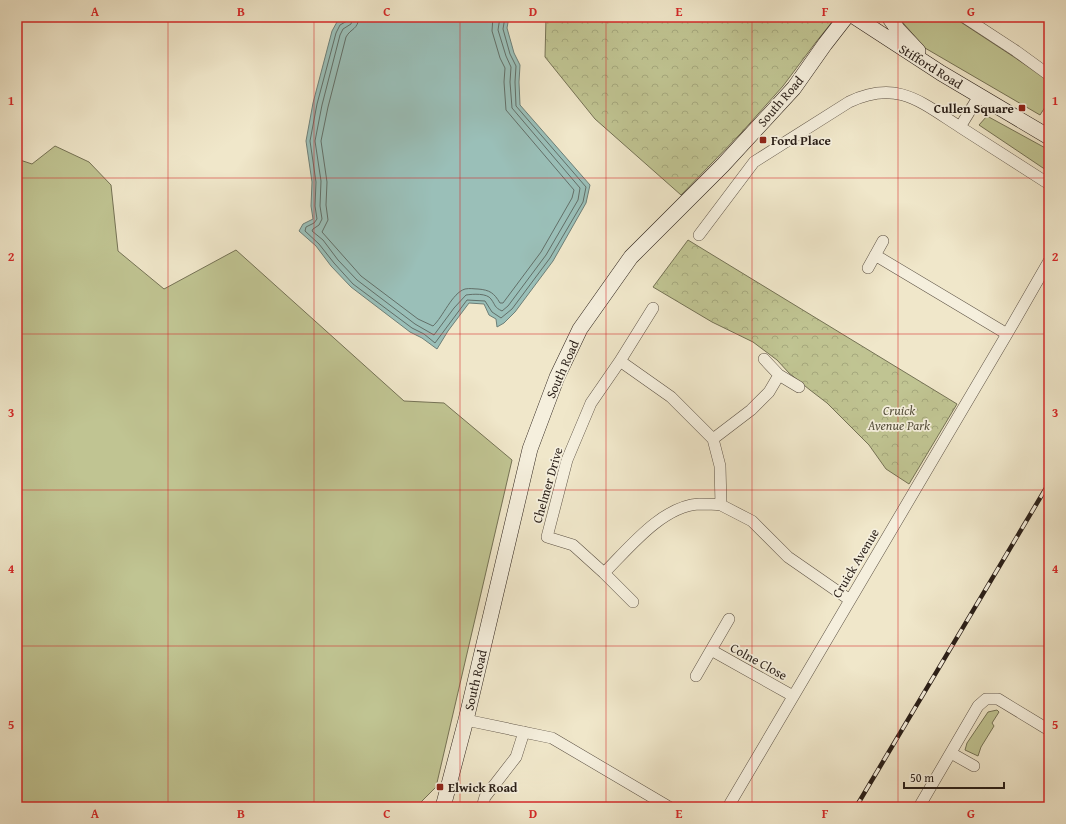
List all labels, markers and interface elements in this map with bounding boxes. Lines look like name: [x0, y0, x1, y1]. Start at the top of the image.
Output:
text: A: [91, 2, 100, 21]
text: B: [237, 2, 245, 21]
text: C: [383, 2, 391, 21]
text: D: [529, 2, 537, 21]
text: E: [676, 2, 683, 21]
text: F: [822, 2, 829, 21]
text: G: [967, 2, 975, 21]
street label: Stifford Road: [895, 39, 966, 94]
street label: South Road: [753, 72, 808, 131]
text: 1: [8, 91, 14, 110]
text: 1: [1052, 91, 1058, 110]
place label: Cullen Square: [934, 99, 1014, 118]
marker: Cullen Square: [1017, 103, 1027, 113]
place label: Ford Place: [771, 131, 831, 150]
marker: Ford Place: [758, 135, 768, 145]
text: 2: [8, 247, 15, 266]
text: 2: [1052, 247, 1059, 266]
street label: South Road: [541, 337, 584, 401]
park label: Cruick Avenue Park: [867, 401, 930, 435]
text: 3: [8, 403, 14, 422]
text: 3: [1052, 403, 1058, 422]
street label: Chelmer Drive: [528, 445, 567, 525]
street label: Cruick Avenue: [827, 525, 884, 602]
text: 4: [8, 559, 15, 578]
text: 4: [1052, 559, 1059, 578]
street label: Colne Close: [727, 638, 791, 685]
street label: South Road: [459, 648, 492, 712]
text: 5: [8, 715, 15, 734]
text: 5: [1052, 715, 1059, 734]
scale bar: [904, 764, 1004, 790]
text: 50 m: [910, 769, 934, 786]
place label: Elwick Road: [448, 778, 518, 797]
marker: Elwick Road: [435, 782, 445, 792]
text: A: [91, 804, 100, 823]
text: B: [237, 804, 245, 823]
text: C: [383, 804, 391, 823]
text: D: [529, 804, 537, 823]
text: E: [676, 804, 683, 823]
text: F: [822, 804, 829, 823]
text: G: [967, 804, 975, 823]

